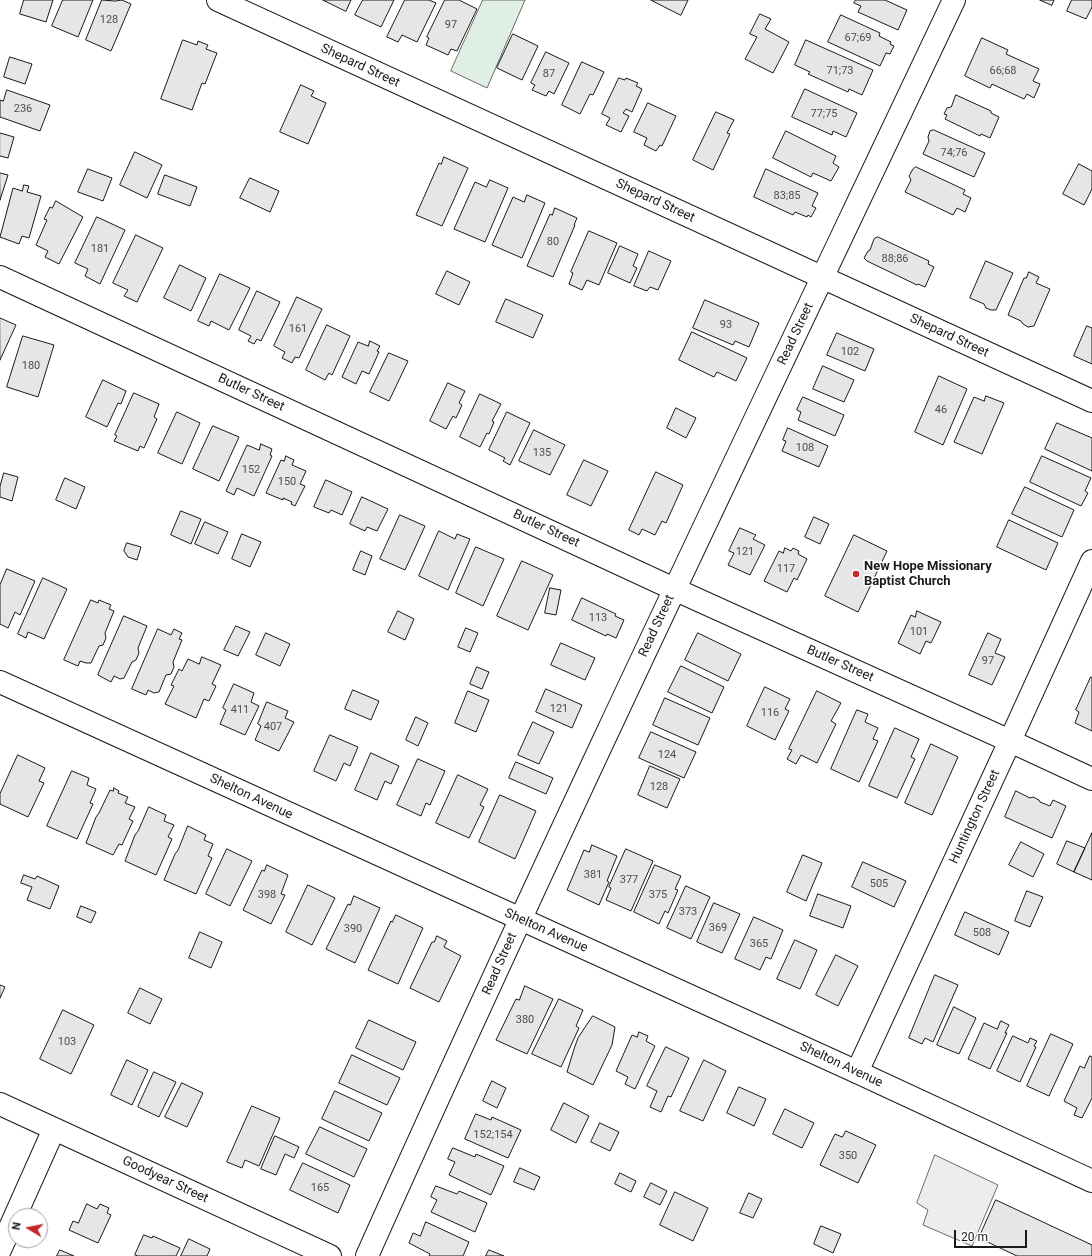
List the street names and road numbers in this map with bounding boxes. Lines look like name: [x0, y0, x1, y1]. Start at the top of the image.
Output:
street label: Shepard Street: [318, 41, 402, 91]
street label: Shepard Street: [613, 176, 697, 226]
street label: Read Street: [775, 300, 817, 368]
street label: Shepard Street: [907, 311, 991, 361]
street label: Butler Street: [215, 371, 287, 415]
street label: Butler Street: [510, 507, 582, 551]
street label: Read Street: [636, 592, 678, 660]
street label: Butler Street: [804, 642, 876, 686]
street label: Huntington Street: [946, 768, 1004, 866]
street label: Shelton Avenue: [207, 771, 295, 823]
street label: Shelton Avenue: [502, 906, 590, 956]
street label: Read Street: [479, 930, 521, 998]
street label: Shelton Avenue: [797, 1039, 885, 1091]
street label: Goodyear Street: [120, 1153, 210, 1207]

